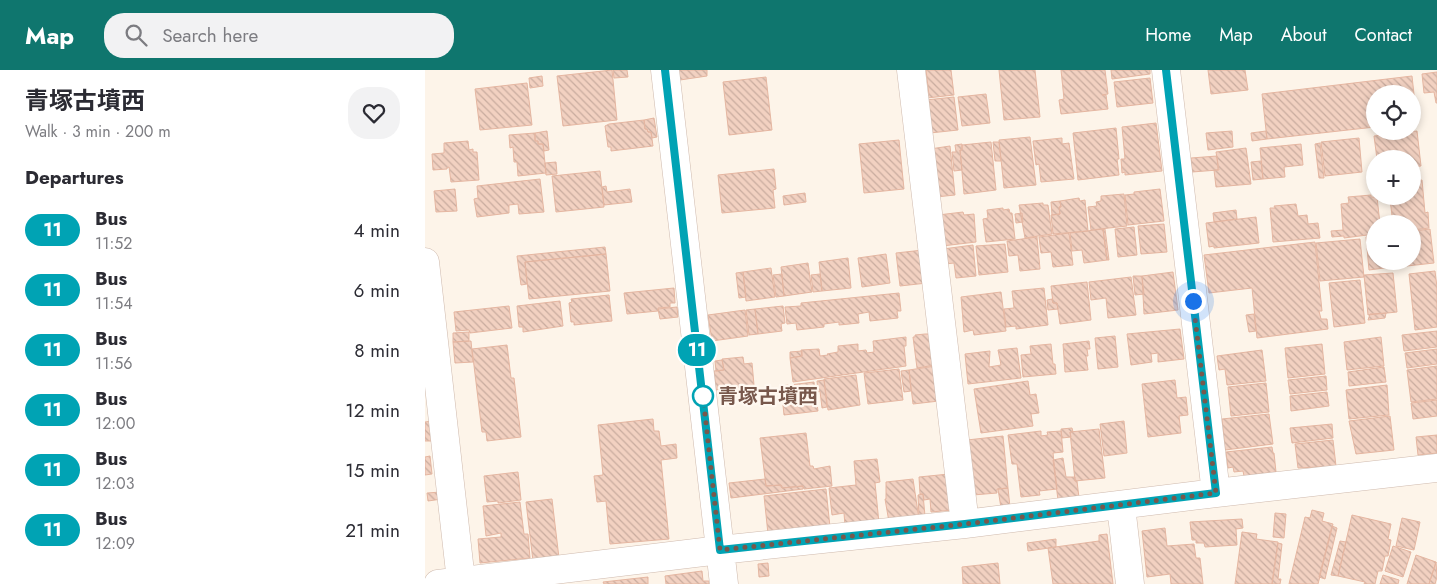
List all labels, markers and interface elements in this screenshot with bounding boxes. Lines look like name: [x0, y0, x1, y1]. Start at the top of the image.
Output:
search box: [104, 13, 454, 58]
text: Map: [25, 18, 74, 53]
icon: search: [122, 21, 150, 49]
text: Search here: [162, 22, 258, 49]
text: Home: [1145, 22, 1191, 48]
text: Map: [1219, 22, 1253, 48]
text: About: [1281, 22, 1326, 48]
text: Contact: [1354, 22, 1412, 48]
text: 青塚古墳西: [25, 83, 145, 118]
map controls: [1366, 85, 1421, 270]
button: locate: [1366, 85, 1421, 140]
button: heart: [348, 87, 400, 139]
text: Walk · 3 min · 200 m: [25, 120, 171, 143]
button: +: [1366, 150, 1421, 205]
text: Departures: [25, 164, 124, 191]
text: Bus: [95, 205, 127, 232]
button: −: [1366, 215, 1421, 270]
text: 11: [43, 217, 62, 243]
text: 4 min: [353, 217, 400, 244]
text: 11:52: [95, 232, 132, 255]
text: Bus: [95, 265, 127, 292]
text: 11: [43, 277, 62, 303]
text: 6 min: [354, 277, 400, 304]
your location: [1181, 289, 1206, 314]
text: 11:54: [95, 292, 133, 315]
text: Bus: [95, 325, 127, 352]
line badge: 11: [675, 334, 719, 366]
text: 11: [43, 337, 62, 363]
text: 8 min: [354, 337, 400, 364]
text: 11: [688, 337, 706, 363]
text: 11:56: [95, 352, 132, 375]
place label: 青塚古墳西: [718, 382, 818, 411]
text: Bus: [95, 385, 127, 412]
marker: 青塚古墳西: [692, 385, 714, 407]
text: 11: [43, 397, 62, 423]
text: 12 min: [345, 397, 400, 424]
text: 12:00: [95, 412, 135, 435]
text: Bus: [95, 445, 127, 472]
text: 11: [43, 457, 62, 483]
text: 15 min: [345, 457, 400, 484]
text: 12:03: [95, 472, 134, 495]
text: Bus: [95, 505, 127, 532]
text: 11: [43, 517, 62, 543]
text: 21 min: [345, 517, 400, 544]
text: 12:09: [95, 532, 135, 555]

